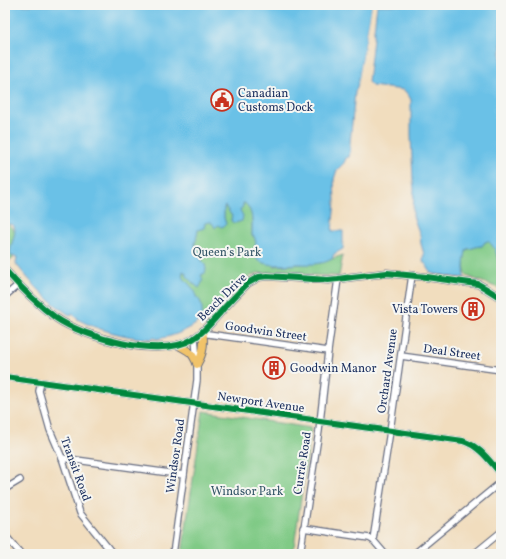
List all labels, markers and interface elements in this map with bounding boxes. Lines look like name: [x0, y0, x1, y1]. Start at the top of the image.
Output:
place label: Canadian Customs Dock: [238, 86, 314, 116]
public building icon: Canadian Customs Dock: [209, 87, 235, 113]
park label: Queen’s Park: [193, 245, 262, 261]
street label: Beach Drive: [194, 270, 251, 325]
building icon: Vista Towers: [460, 296, 486, 322]
place label: Vista Towers: [392, 302, 458, 318]
street label: Goodwin Street: [224, 318, 308, 346]
street label: Orchard Avenue: [374, 327, 402, 415]
street label: Deal Street: [422, 341, 482, 365]
building icon: Goodwin Manor: [261, 355, 287, 381]
place label: Goodwin Manor: [290, 361, 377, 377]
street label: Newport Avenue: [216, 389, 306, 417]
street label: Windsor Road: [163, 418, 189, 495]
street label: Currie Road: [290, 430, 316, 496]
street label: Transit Road: [56, 435, 94, 504]
park label: Windsor Park: [211, 484, 284, 500]

